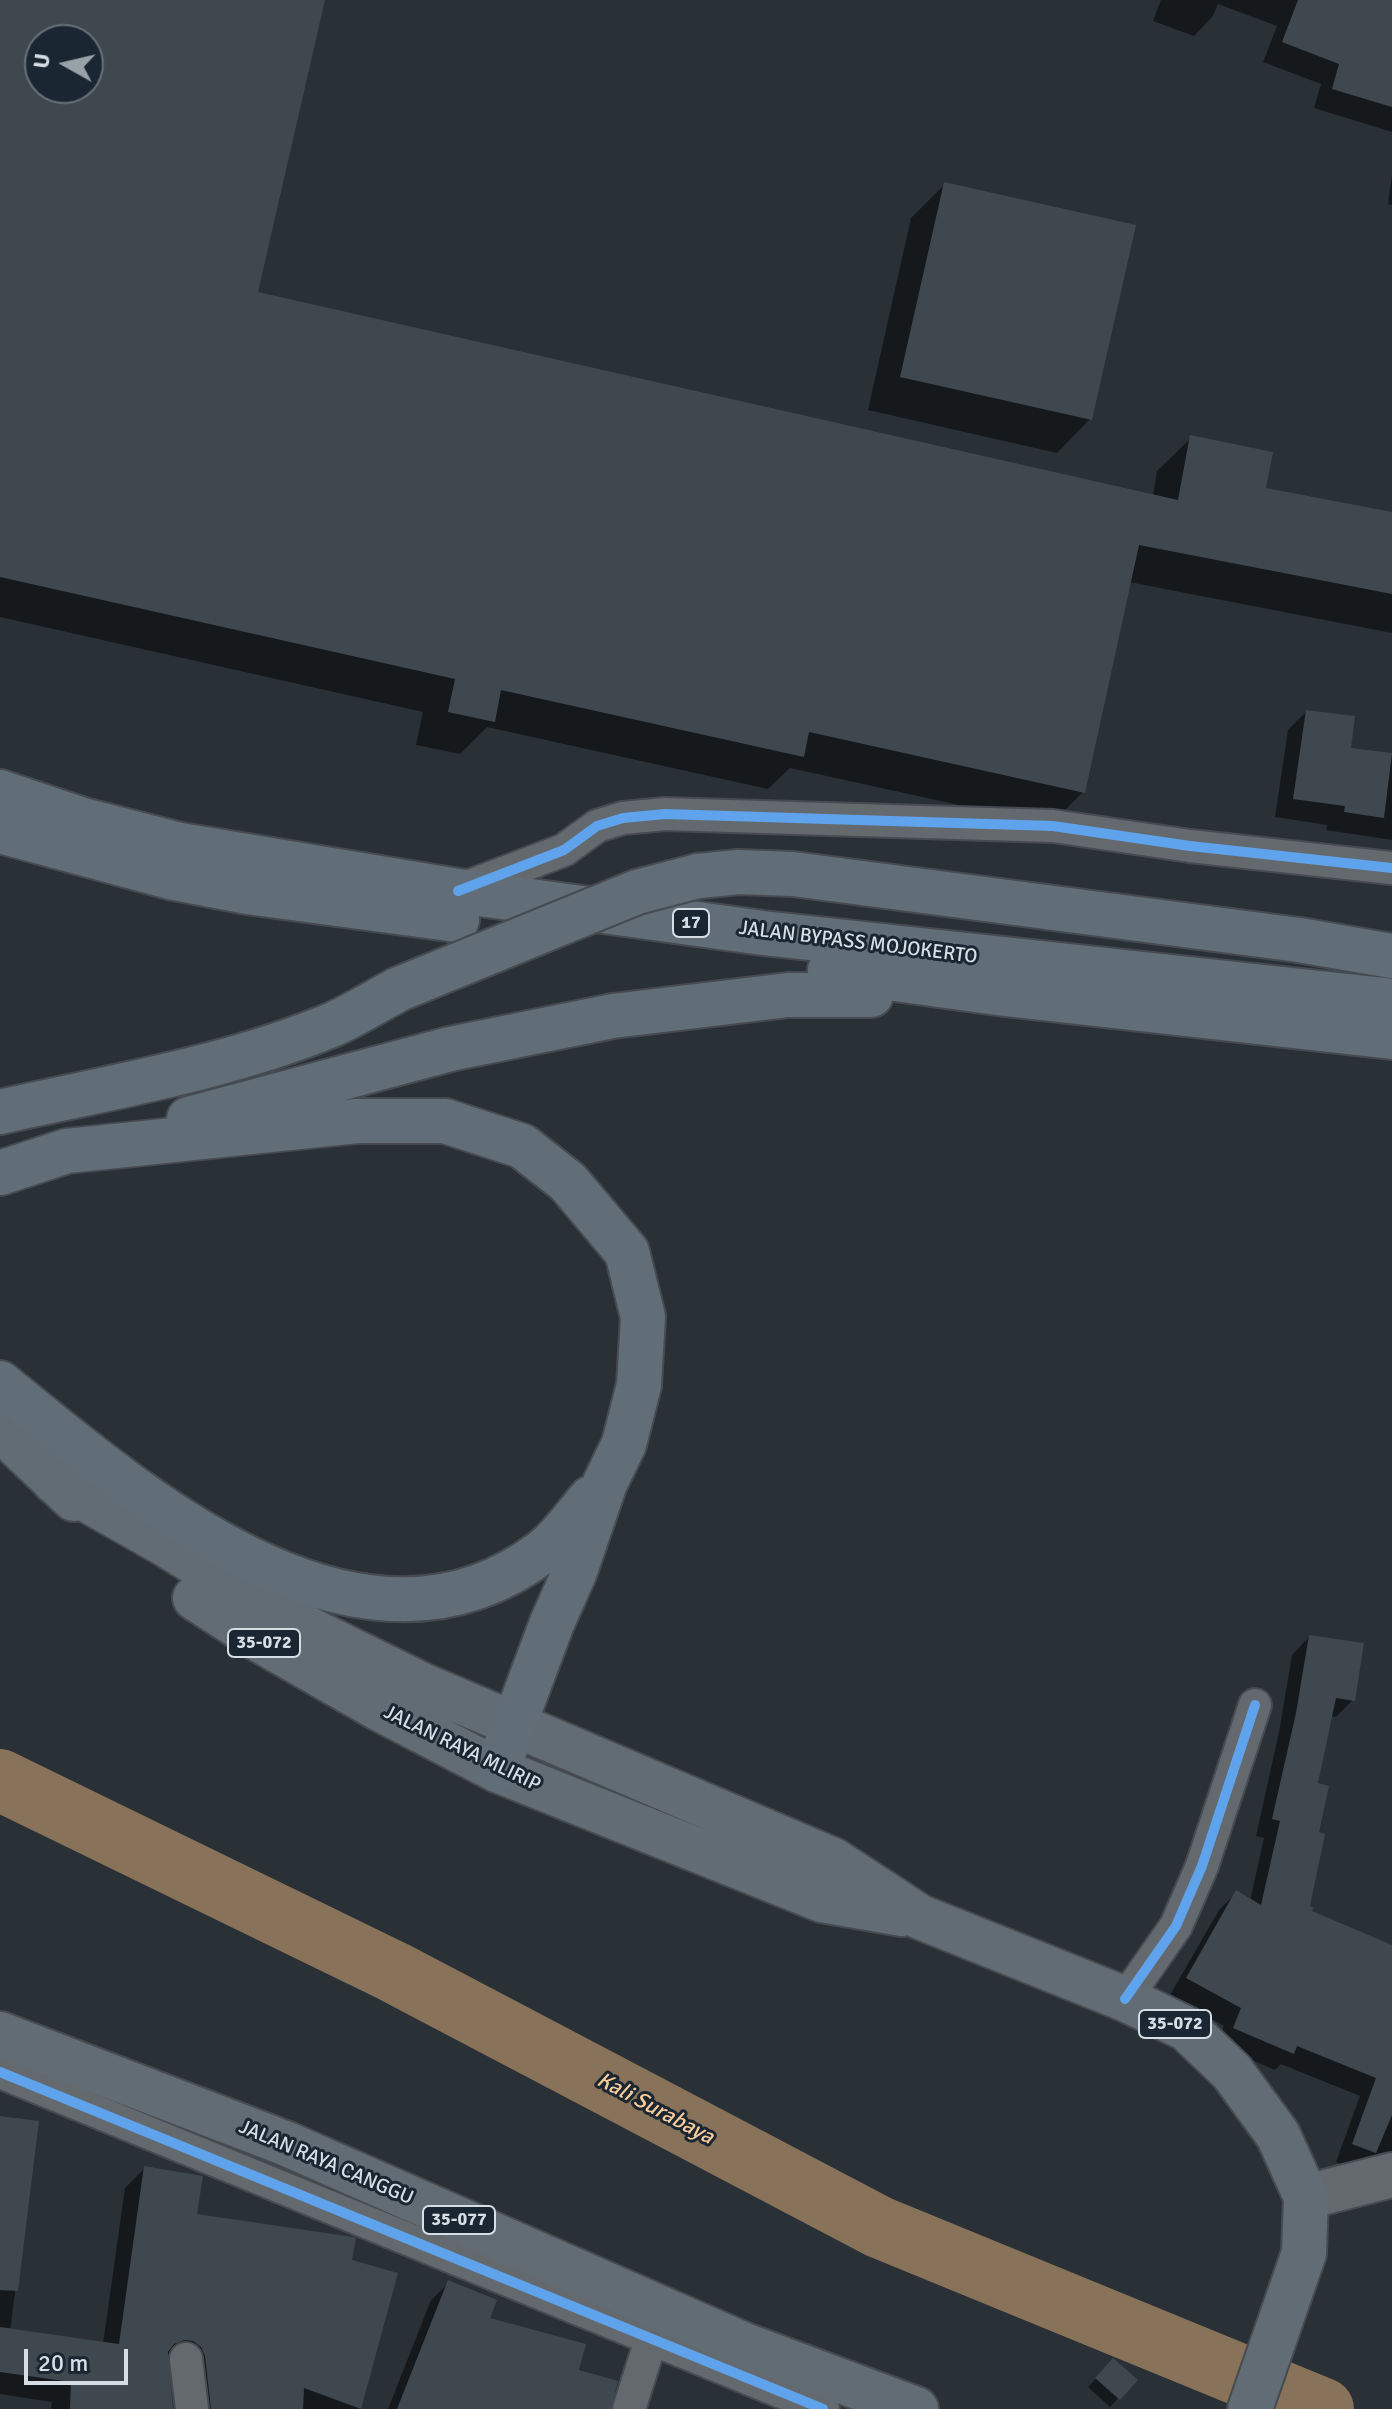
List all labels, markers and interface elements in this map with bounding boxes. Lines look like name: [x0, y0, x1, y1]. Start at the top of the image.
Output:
north arrow: [24, 24, 104, 104]
text: U: [27, 52, 56, 70]
road number: 17: [673, 909, 709, 937]
street label: JALAN BYPASS MOJOKERTO: [737, 916, 979, 970]
road number: 35-072: [228, 1629, 300, 1657]
street label: JALAN RAYA MLIRIP: [380, 1701, 544, 1797]
road number: 35-072: [1139, 2010, 1211, 2038]
water label: Kali Surabaya: [592, 2067, 718, 2151]
street label: JALAN RAYA CANGGU: [235, 2115, 417, 2211]
road number: 35-077: [423, 2206, 495, 2234]
scale bar: [28, 2333, 132, 2383]
text: 20 m: [38, 2348, 88, 2378]

